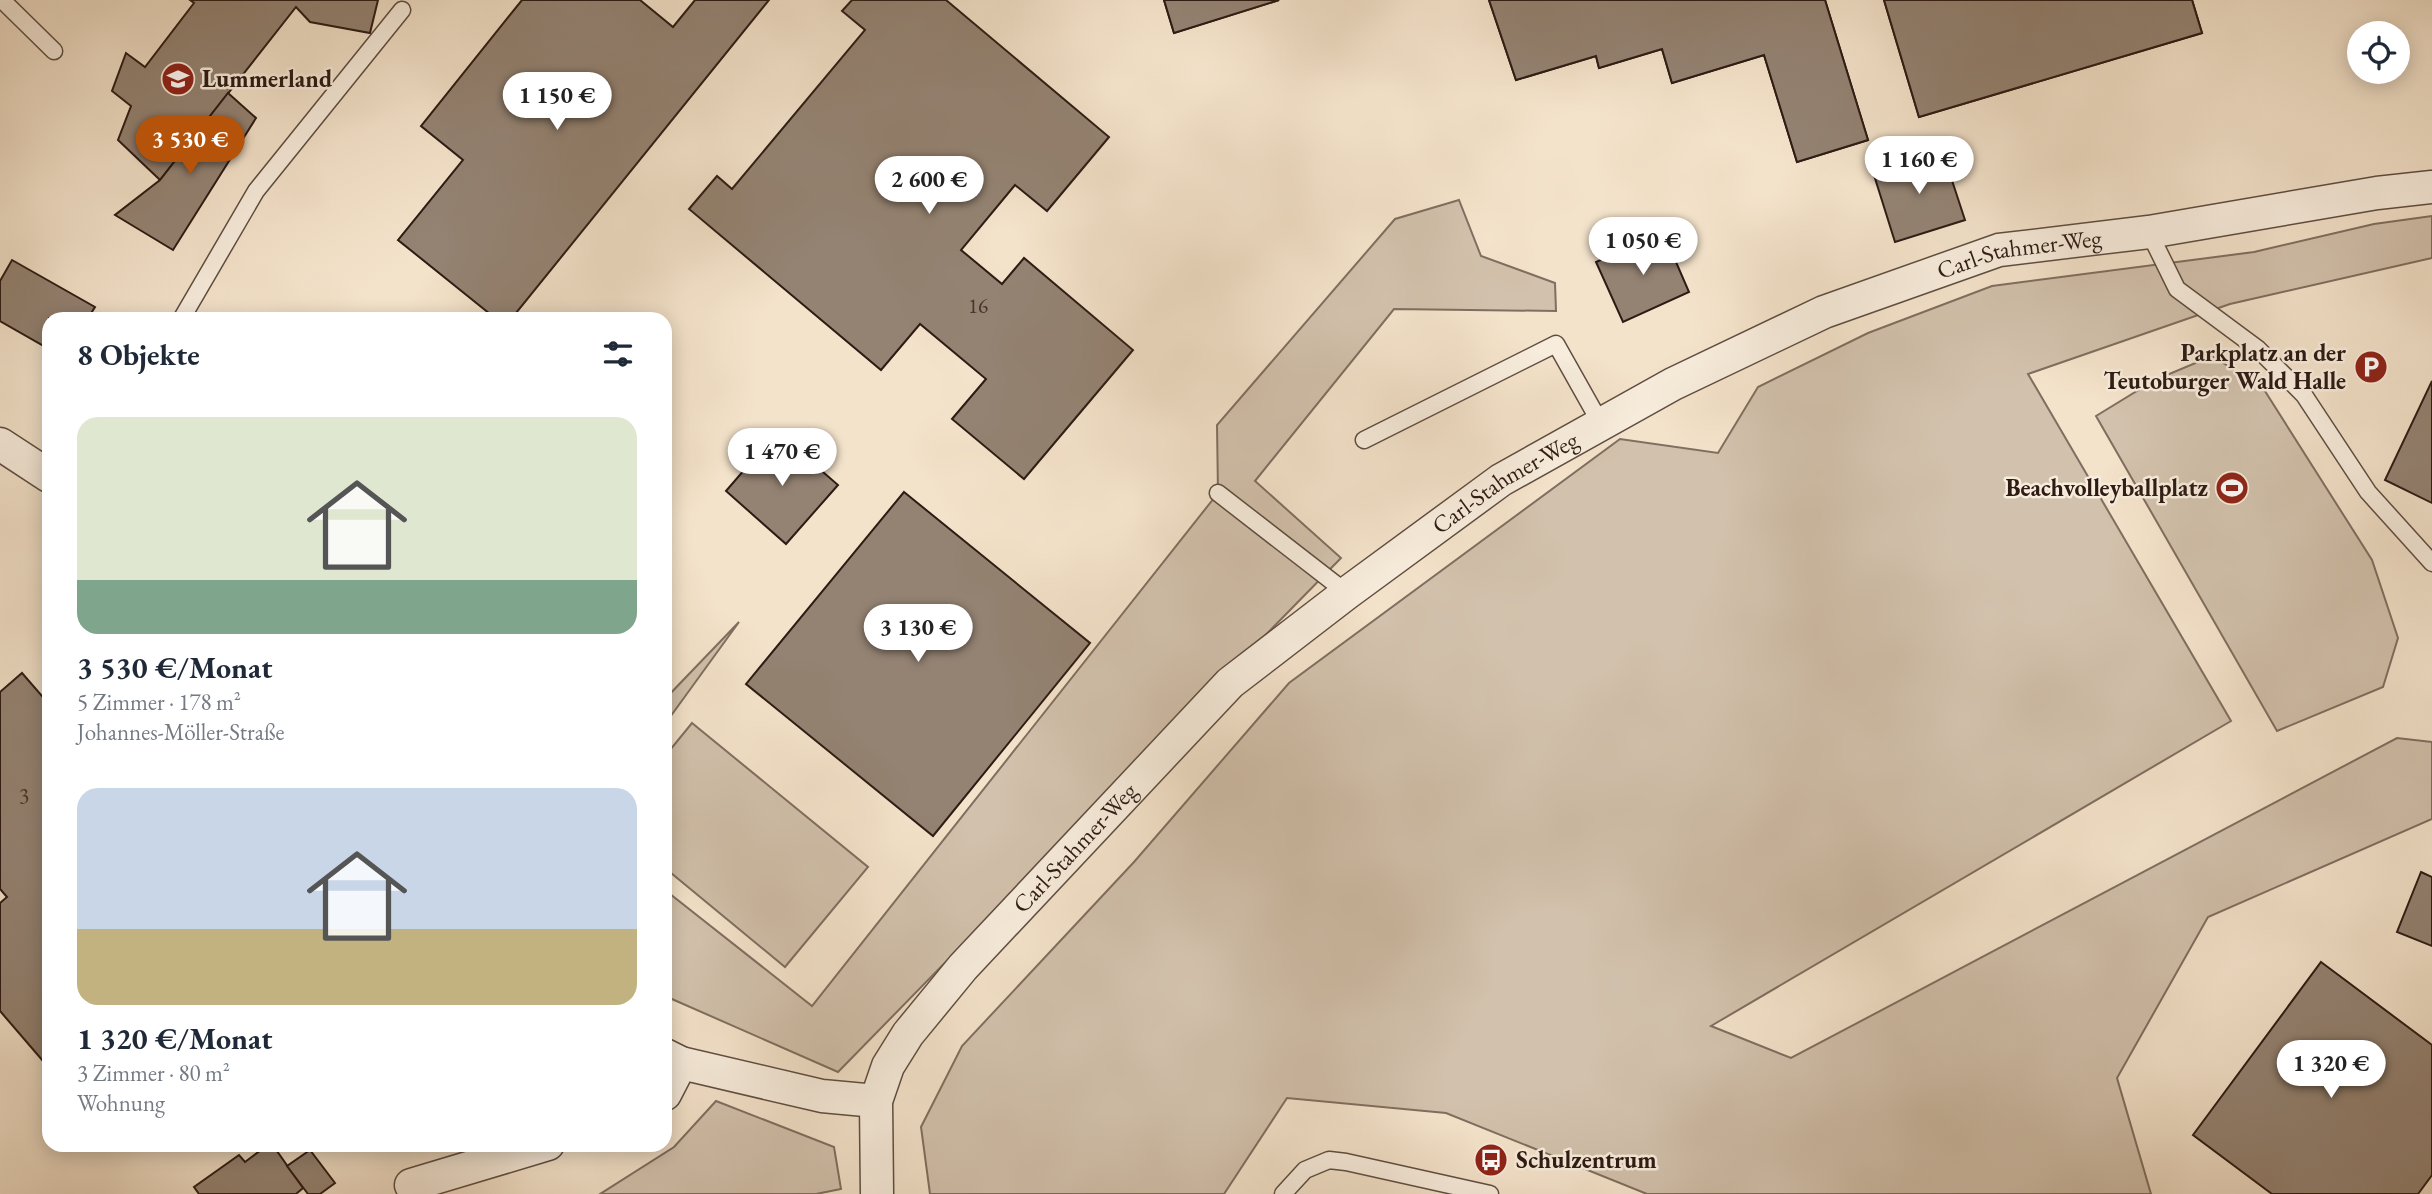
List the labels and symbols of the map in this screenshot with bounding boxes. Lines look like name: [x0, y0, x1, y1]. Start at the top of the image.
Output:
school or university icon: Lummerland: [159, 60, 197, 98]
place label: Lummerland: [202, 63, 333, 94]
pin: 1 150 €: [492, 72, 622, 132]
pin: 3 530 €: [125, 116, 255, 176]
pin: 1 160 €: [1854, 136, 1984, 196]
pin: 2 600 €: [864, 156, 994, 216]
pin: 1 050 €: [1578, 218, 1708, 277]
street label: Carl-Stahmer-Weg: [1933, 222, 2104, 286]
house number: 16: [968, 292, 988, 319]
place label: Parkplatz an der Teutoburger Wald Halle: [2103, 337, 2346, 397]
parking icon: Parkplatz an der Teutoburger Wald Halle: [2352, 348, 2390, 386]
street label: Carl-Stahmer-Weg: [1426, 424, 1584, 541]
pin: 1 470 €: [717, 428, 847, 488]
sports icon: Beachvolleyballplatz: [2213, 469, 2251, 507]
place label: Beachvolleyballplatz: [2005, 472, 2209, 504]
pin: 3 130 €: [853, 604, 983, 664]
street label: Carl-Stahmer-Weg: [1006, 775, 1144, 919]
house number: 3: [19, 782, 29, 809]
pin: 1 320 €: [2266, 1040, 2396, 1100]
bus stop icon: Schulzentrum: [1472, 1141, 1510, 1179]
place label: Schulzentrum: [1516, 1144, 1657, 1175]

